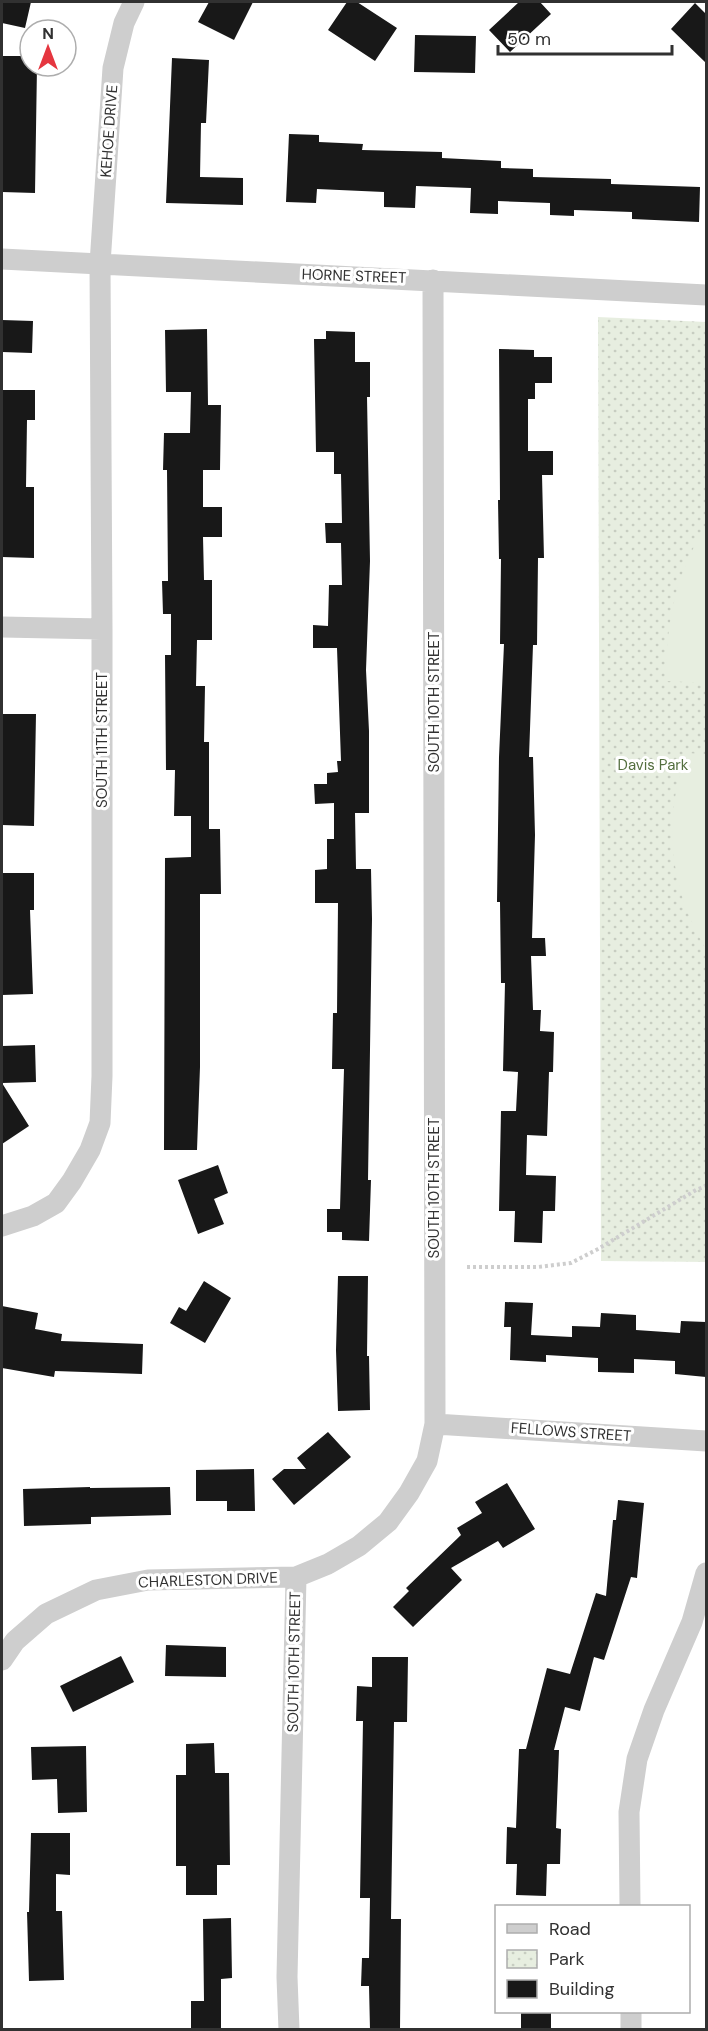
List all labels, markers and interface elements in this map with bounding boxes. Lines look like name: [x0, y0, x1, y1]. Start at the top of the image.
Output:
north arrow: [18, 18, 78, 78]
scale bar: [498, 18, 672, 56]
text: N: [42, 23, 54, 44]
text: 50 m: [507, 27, 551, 51]
street label: KEHOE DRIVE: [96, 84, 122, 178]
street label: HORNE STREET: [301, 264, 407, 288]
street label: SOUTH 10TH STREET: [424, 632, 444, 772]
street label: SOUTH 11TH STREET: [92, 672, 112, 808]
park label: Davis Park: [618, 755, 689, 775]
street label: SOUTH 10TH STREET: [424, 1118, 444, 1258]
street label: FELLOWS STREET: [510, 1418, 632, 1446]
street label: CHARLESTON DRIVE: [138, 1568, 278, 1592]
street label: SOUTH 10TH STREET: [283, 1591, 305, 1733]
legend: [495, 1905, 690, 2013]
text: Road: [549, 1917, 591, 1941]
text: Park: [549, 1947, 585, 1971]
text: Building: [549, 1977, 614, 2001]

